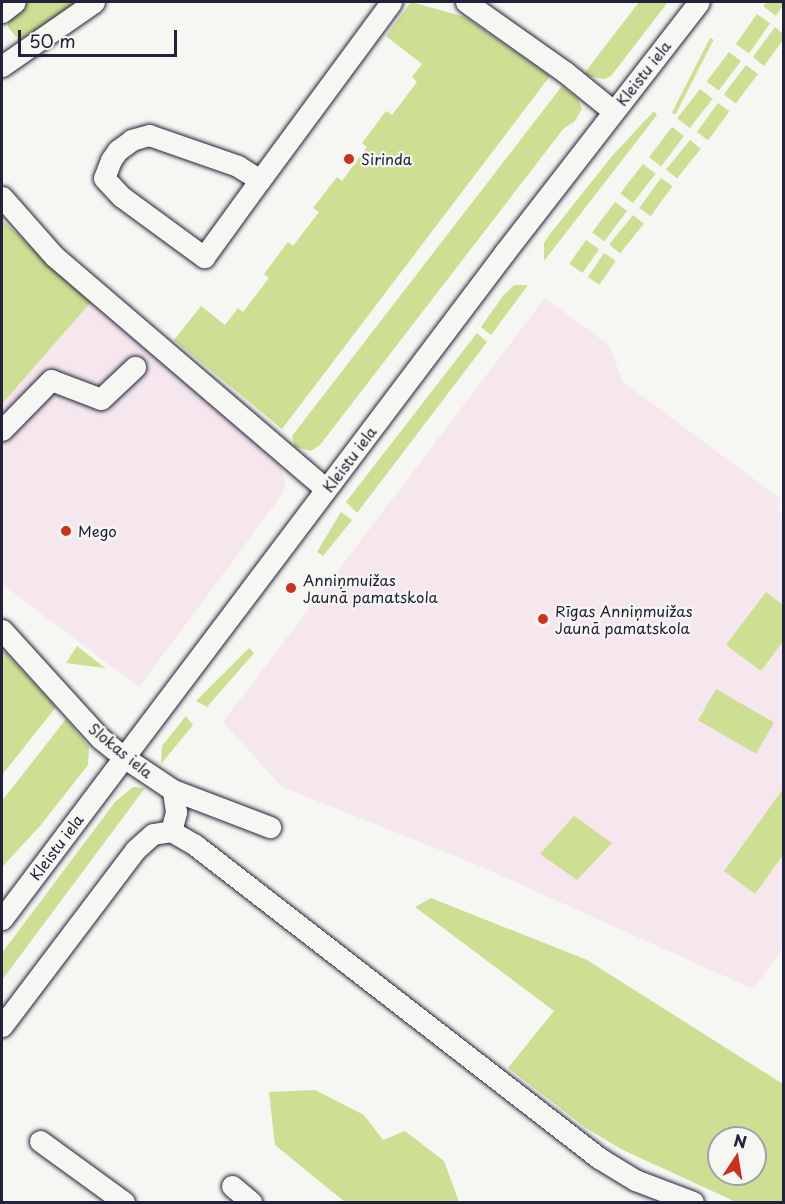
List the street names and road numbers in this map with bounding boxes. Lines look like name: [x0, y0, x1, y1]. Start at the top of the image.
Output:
street label: Kleistu iela: [612, 37, 674, 109]
street label: Kleistu iela: [318, 423, 380, 495]
street label: Slokas iela: [85, 719, 157, 781]
street label: Kleistu iela: [25, 811, 87, 883]

